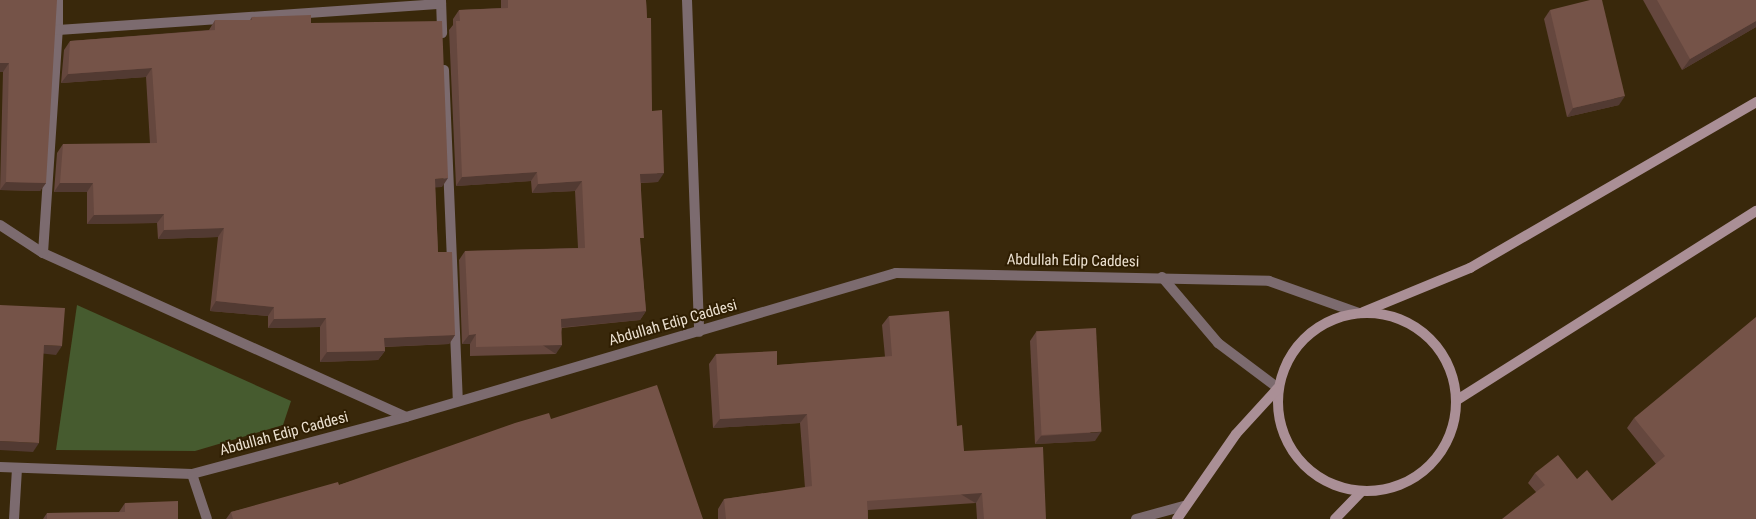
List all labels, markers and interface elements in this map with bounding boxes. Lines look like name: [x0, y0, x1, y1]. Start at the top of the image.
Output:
street label: Abdullah Edip Caddesi: [1007, 251, 1139, 271]
street label: Abdullah Edip Caddesi: [607, 296, 739, 350]
street label: Abdullah Edip Caddesi: [218, 408, 350, 460]

